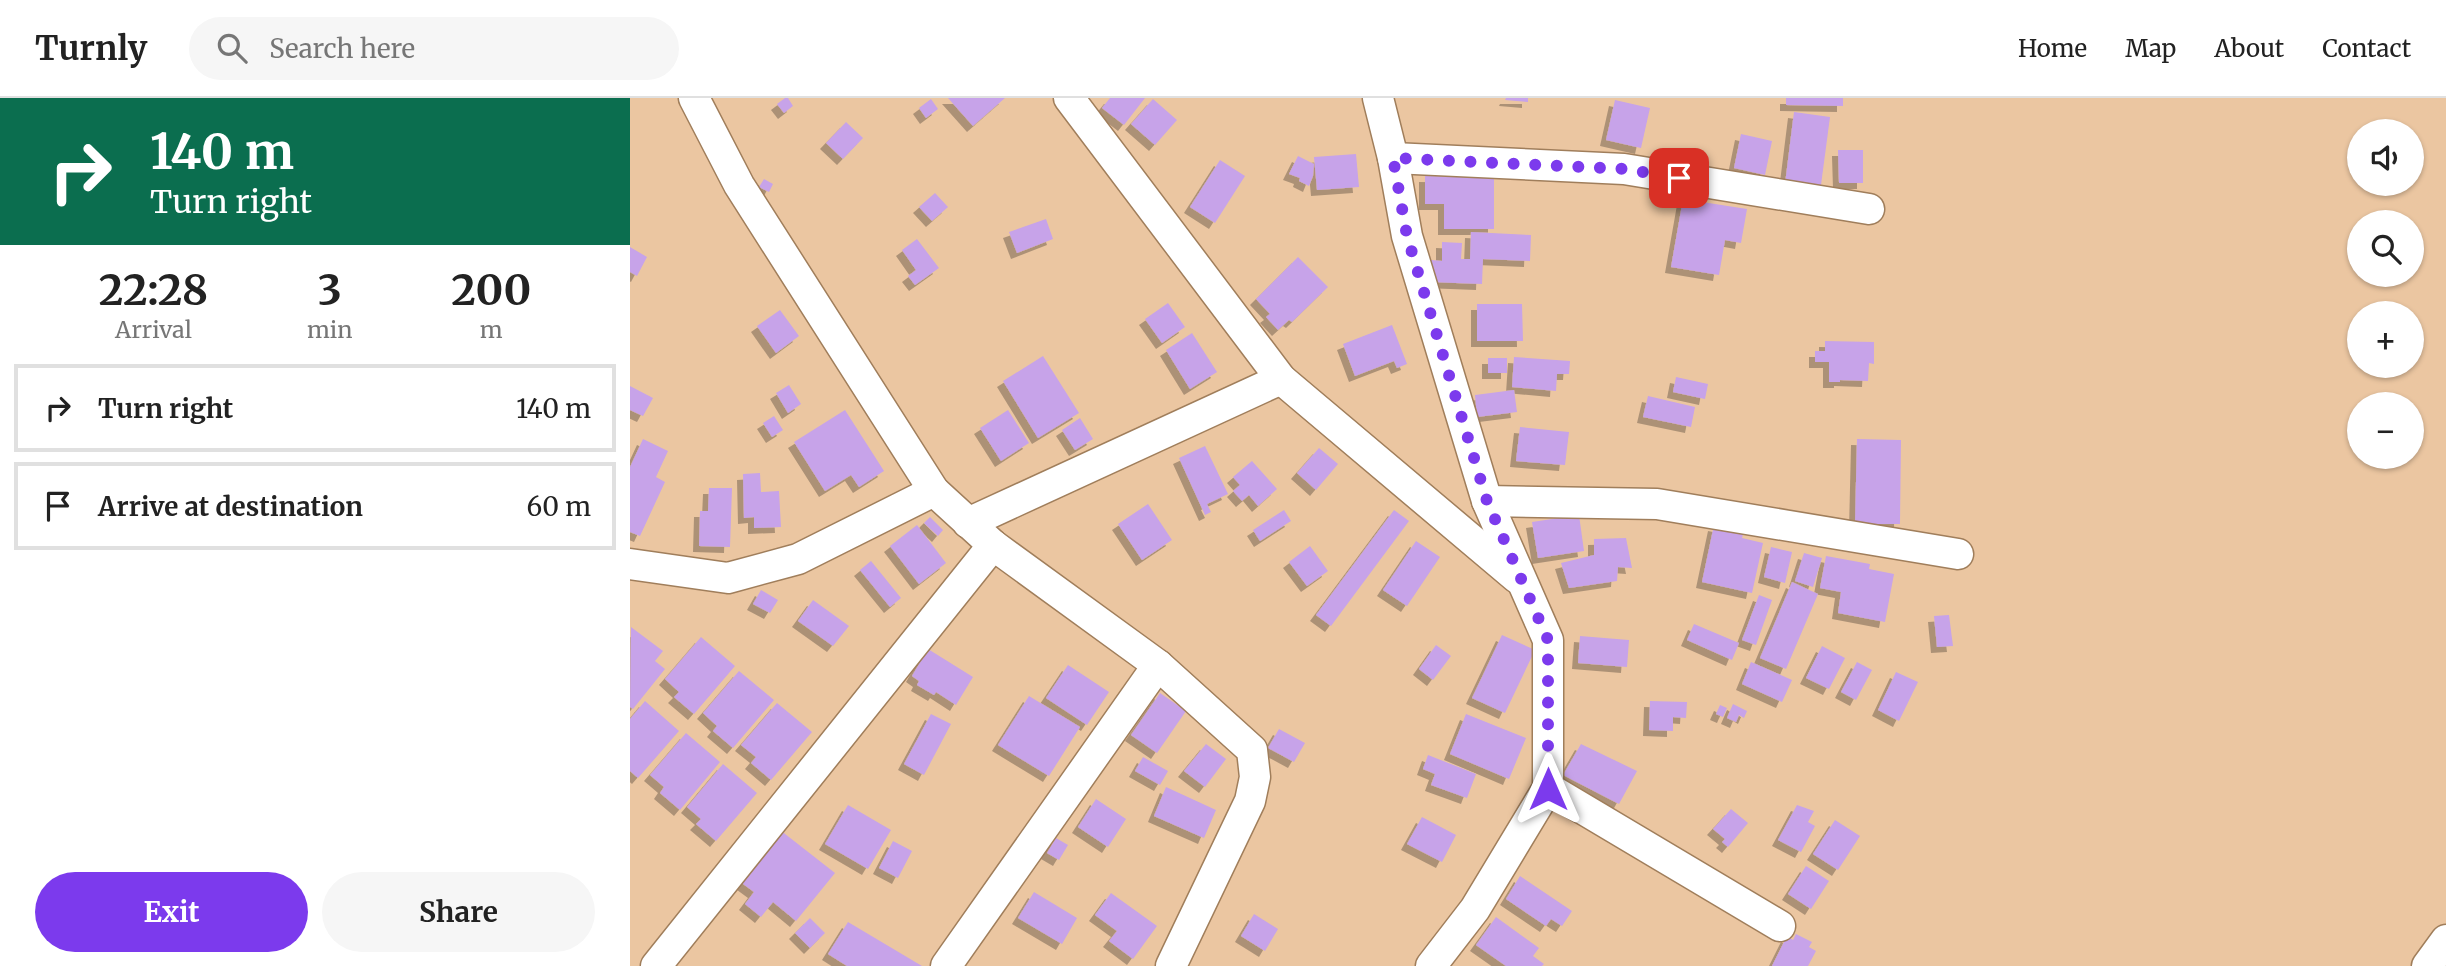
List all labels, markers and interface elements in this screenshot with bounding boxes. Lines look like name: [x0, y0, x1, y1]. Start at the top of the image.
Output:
search box: [189, 17, 679, 80]
text: Turnly: [35, 28, 147, 69]
icon: search: [213, 29, 251, 67]
text: Search here: [269, 32, 415, 65]
text: Home: [2018, 33, 2087, 64]
text: Map: [2125, 33, 2176, 64]
text: About: [2214, 33, 2284, 64]
text: Contact: [2322, 33, 2411, 64]
map controls: [2347, 119, 2424, 469]
button: sound: [2347, 119, 2424, 196]
text: 140 m: [150, 121, 294, 182]
icon: right: [35, 126, 126, 217]
pin: [1649, 148, 1709, 208]
icon: arrive: [1660, 159, 1698, 197]
text: Turn right: [150, 182, 312, 222]
button: search: [2347, 210, 2424, 287]
text: 22:28: [99, 264, 208, 316]
text: 3: [318, 264, 342, 316]
text: 200: [451, 264, 531, 316]
button: +: [2347, 301, 2424, 378]
text: Arrival: [115, 315, 192, 344]
text: min: [307, 315, 353, 344]
text: m: [480, 315, 503, 344]
icon: right: [39, 389, 77, 427]
text: Turn right: [98, 392, 233, 425]
text: 140 m: [516, 392, 591, 425]
button: −: [2347, 392, 2424, 469]
icon: arrive: [39, 487, 77, 525]
text: Arrive at destination: [98, 490, 363, 523]
text: 60 m: [527, 490, 591, 523]
position arrow: [1511, 752, 1585, 826]
button: Exit: [35, 872, 308, 952]
button: Share: [322, 872, 595, 952]

